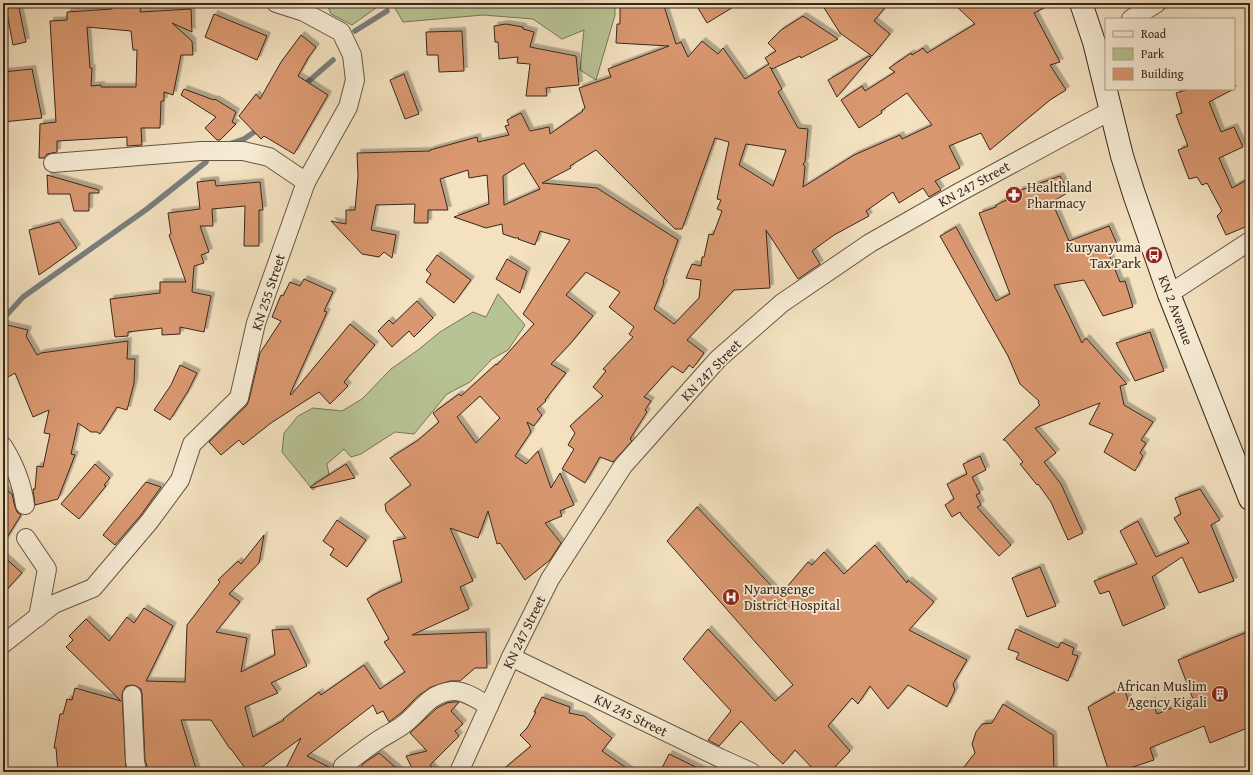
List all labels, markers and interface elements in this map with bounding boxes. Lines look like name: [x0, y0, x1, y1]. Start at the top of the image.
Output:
legend: [1105, 18, 1235, 90]
text: Road: [1141, 25, 1167, 42]
text: Park: [1141, 45, 1165, 62]
text: Building: [1141, 65, 1184, 82]
street label: KN 247 Street: [934, 156, 1014, 212]
place label: Healthland Pharmacy: [1027, 177, 1093, 213]
pharmacy icon: Healthland Pharmacy: [1004, 185, 1024, 205]
place label: Kuryanyuma Tax Park: [1066, 237, 1142, 273]
bus stop icon: Kuryanyuma Tax Park: [1144, 245, 1164, 265]
street label: KN 255 Street: [246, 251, 290, 333]
street label: KN 2 Avenue: [1154, 272, 1199, 348]
street label: KN 247 Street: [676, 335, 746, 405]
place label: Nyarugenge District Hospital: [744, 579, 840, 615]
hospital icon: Nyarugenge District Hospital: [721, 587, 741, 607]
street label: KN 247 Street: [498, 592, 550, 672]
place label: African Muslim Agency Kigali: [1117, 676, 1208, 712]
building icon: African Muslim Agency Kigali: [1210, 684, 1230, 704]
street label: KN 245 Street: [591, 689, 671, 741]

